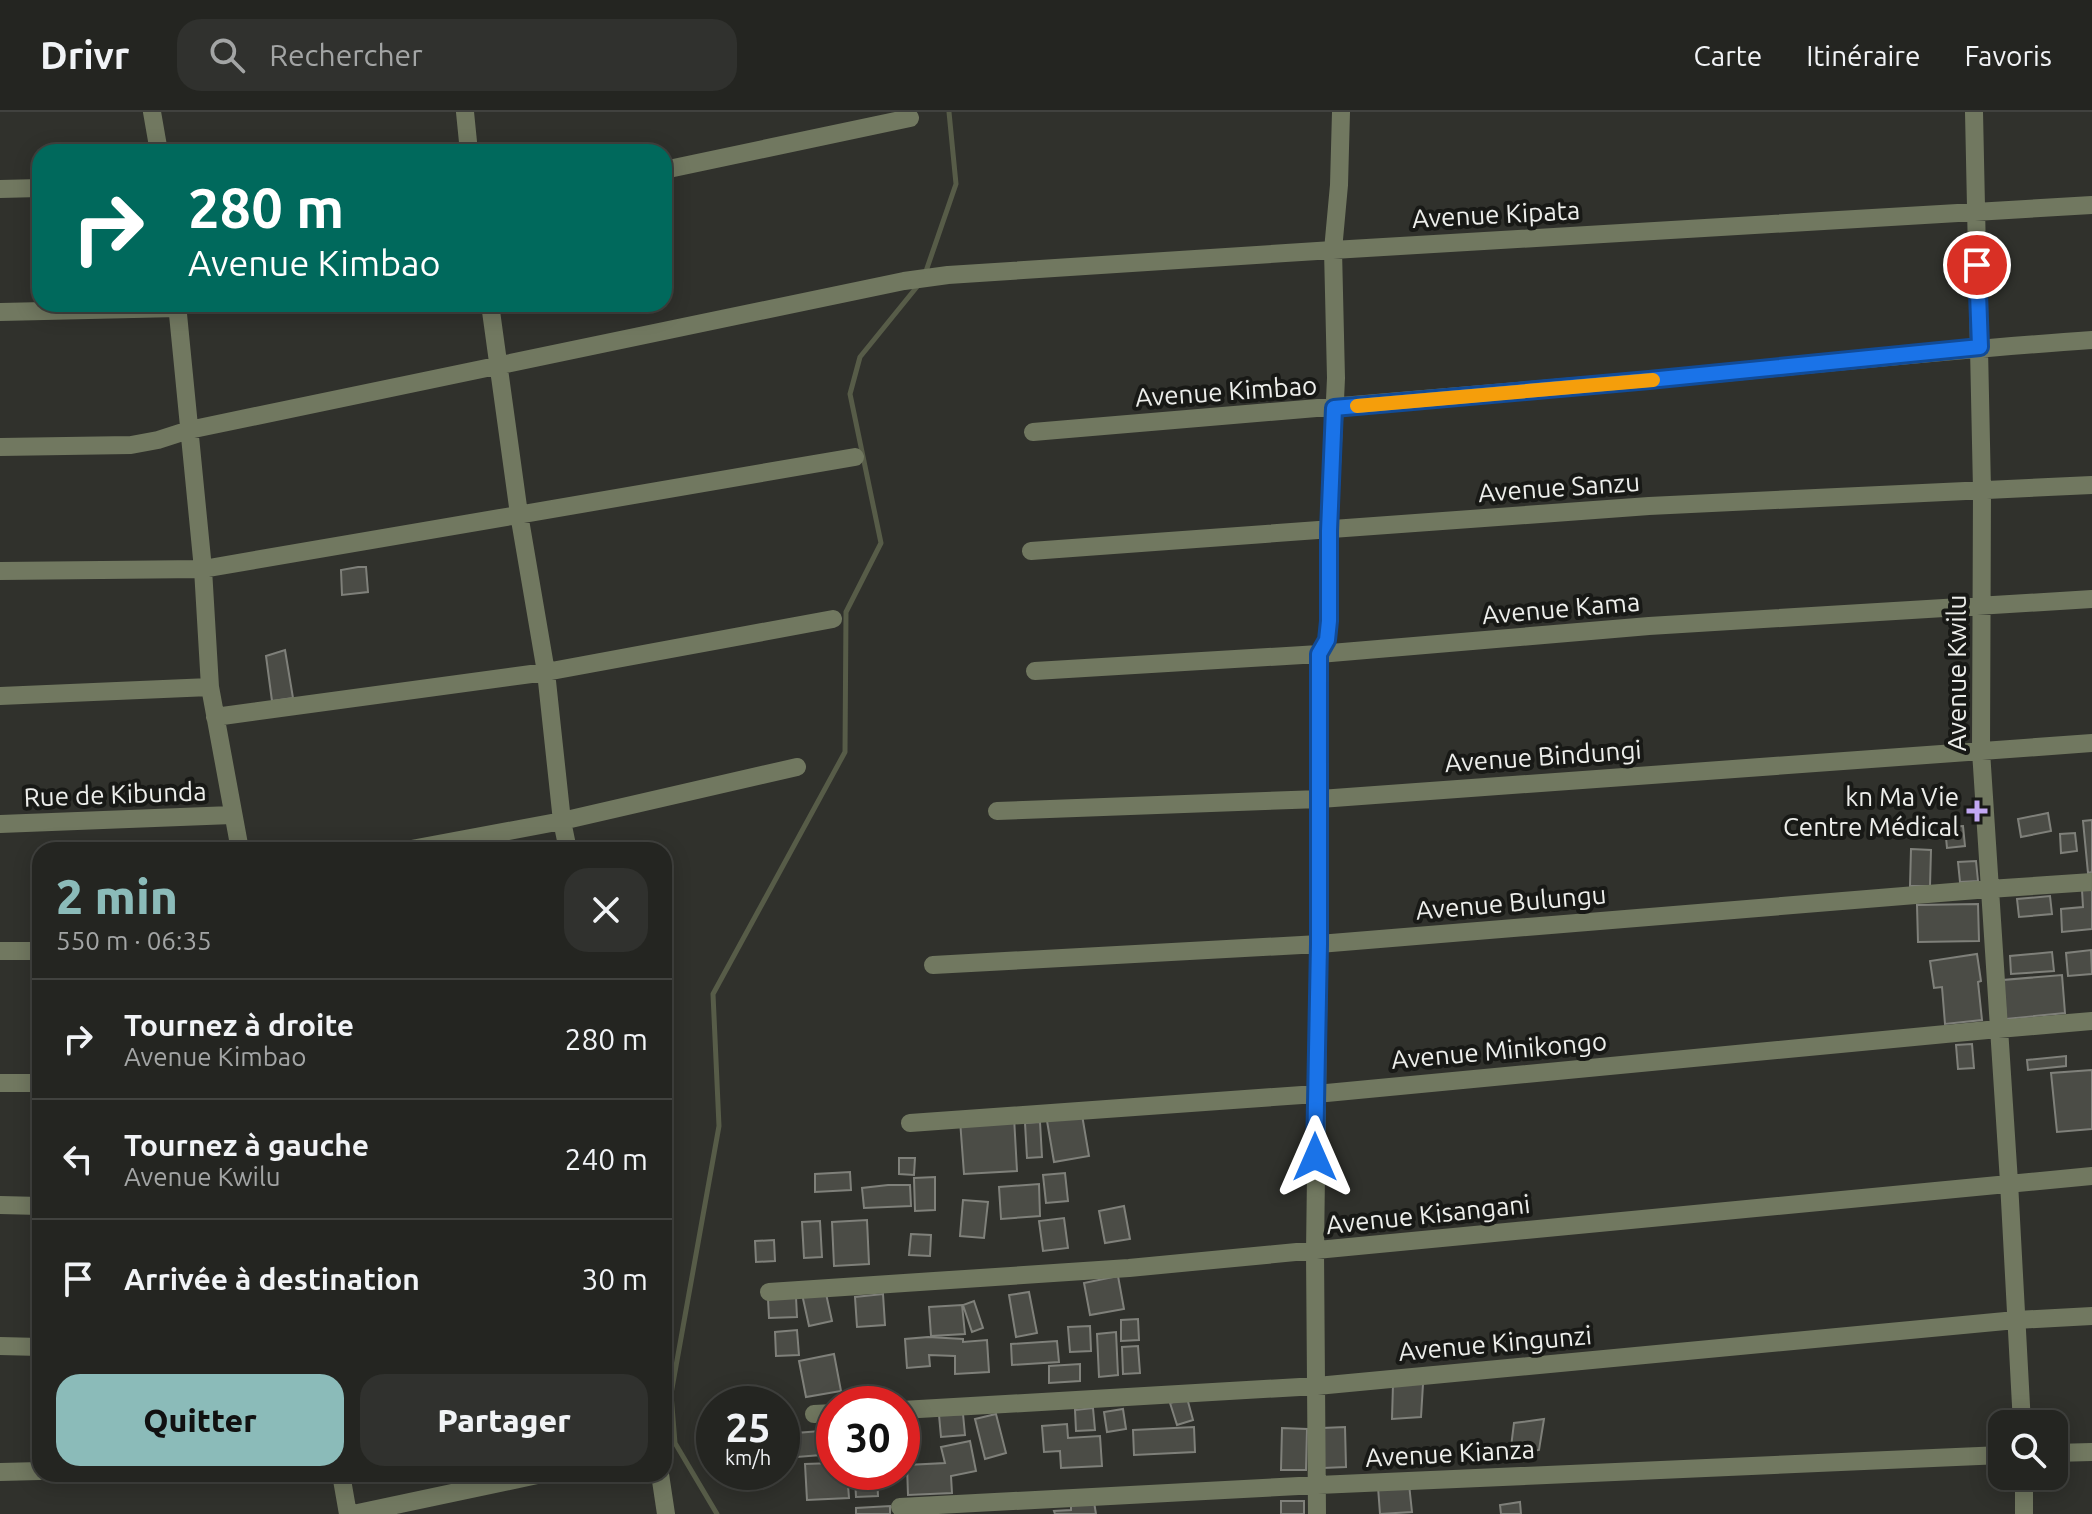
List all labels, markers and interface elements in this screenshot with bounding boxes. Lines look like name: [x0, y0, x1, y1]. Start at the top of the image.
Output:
search box: [177, 19, 737, 91]
icon: search: [205, 33, 249, 77]
text: Drivr: [40, 34, 129, 76]
text: Rechercher: [269, 38, 423, 72]
text: Carte: [1694, 40, 1762, 71]
text: Itinéraire: [1806, 40, 1920, 71]
text: Favoris: [1964, 40, 2052, 71]
icon: right: [56, 176, 160, 280]
text: 280 m: [188, 176, 344, 239]
street label: Avenue Kipata: [1411, 195, 1581, 233]
pin: [1943, 231, 2011, 299]
text: Avenue Kimbao: [188, 242, 441, 283]
icon: arrive: [1955, 243, 1999, 287]
street label: Avenue Kimbao: [1134, 370, 1318, 412]
street label: Avenue Sanzu: [1477, 467, 1641, 507]
street label: Avenue Kama: [1481, 587, 1641, 629]
street label: Avenue Kwilu: [1942, 595, 1971, 751]
street label: Avenue Bindungi: [1444, 735, 1642, 777]
street label: Rue de Kibunda: [23, 776, 207, 812]
place label: kn Ma Vie Centre Médical: [1783, 782, 1959, 841]
marker: kn Ma Vie Centre Médical: [1966, 800, 1988, 822]
button: close: [564, 868, 648, 952]
text: 2 min: [56, 869, 178, 923]
street label: Avenue Bulungu: [1414, 879, 1608, 925]
text: 550 m · 06:35: [56, 926, 212, 955]
text: Tournez à droite: [124, 1008, 354, 1042]
icon: right: [56, 1017, 100, 1061]
text: 280 m: [564, 1022, 648, 1056]
street label: Avenue Minikongo: [1390, 1026, 1608, 1074]
text: Avenue Kimbao: [124, 1042, 306, 1071]
position arrow: [1273, 1115, 1357, 1199]
text: Tournez à gauche: [124, 1128, 369, 1162]
icon: left: [56, 1137, 100, 1181]
text: 240 m: [564, 1142, 648, 1176]
text: Avenue Kwilu: [124, 1162, 281, 1191]
street label: Avenue Kisangani: [1324, 1189, 1532, 1239]
icon: arrive: [56, 1257, 100, 1301]
text: Arrivée à destination: [124, 1262, 420, 1296]
text: 30 m: [581, 1262, 648, 1296]
street label: Avenue Kingunzi: [1397, 1320, 1593, 1366]
button: Quitter: [56, 1374, 344, 1466]
button: Partager: [360, 1374, 648, 1466]
speed limit sign: 30: [816, 1386, 920, 1490]
text: 25: [725, 1405, 771, 1450]
map controls: [1988, 1410, 2068, 1490]
button: search: [1988, 1410, 2068, 1490]
street label: Avenue Kianza: [1365, 1434, 1535, 1472]
text: km/h: [725, 1446, 771, 1469]

